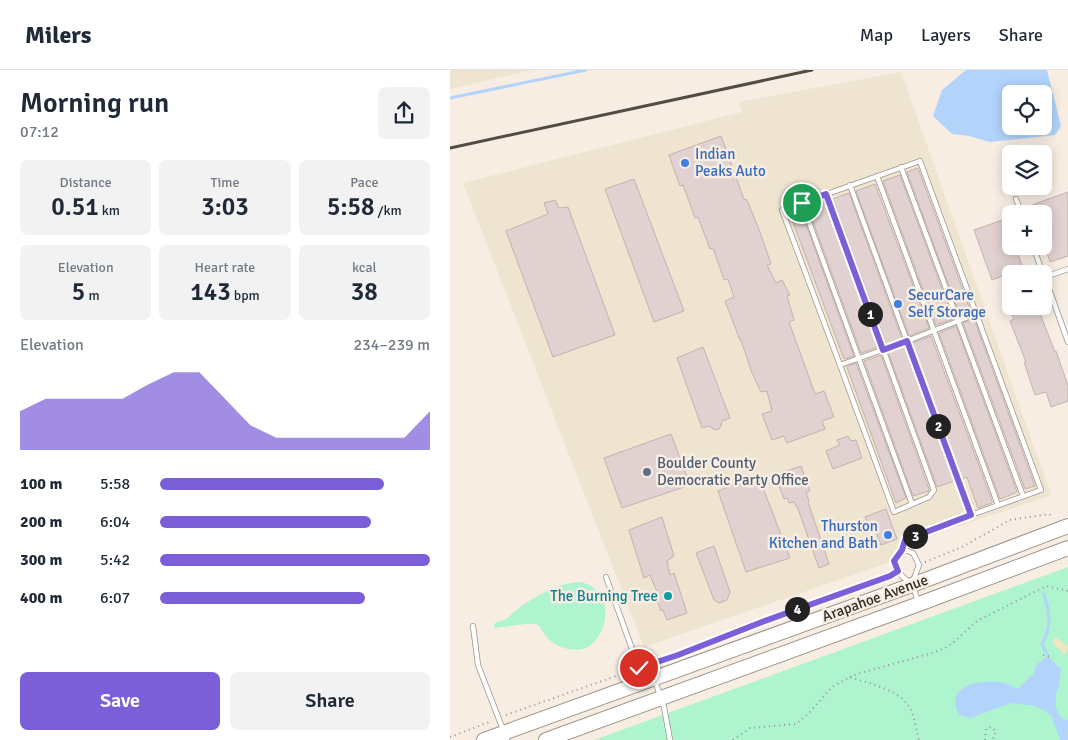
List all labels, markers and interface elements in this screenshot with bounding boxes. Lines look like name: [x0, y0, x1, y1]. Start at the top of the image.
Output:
text: Milers: [25, 20, 92, 50]
text: Map: [860, 24, 893, 46]
text: Layers: [921, 24, 971, 46]
text: Share: [999, 24, 1043, 46]
map controls: [1002, 85, 1052, 315]
button: locate: [1002, 85, 1052, 135]
text: Morning run: [20, 86, 169, 120]
button: share: [378, 87, 430, 139]
text: 07:12: [20, 122, 59, 142]
place label: Indian Peaks Auto: [695, 145, 766, 180]
button: layers: [1002, 145, 1052, 195]
marker: Indian Peaks Auto: [679, 157, 691, 169]
text: Distance: [60, 174, 112, 191]
text: Time: [211, 174, 239, 191]
text: Pace: [350, 174, 378, 191]
pin: [781, 182, 823, 224]
icon: arrive: [788, 189, 816, 217]
text: 0.51: [51, 191, 99, 222]
text: 3:03: [201, 191, 249, 222]
text: 5:58: [327, 191, 375, 222]
text: km: [99, 202, 120, 219]
text: /km: [375, 202, 402, 219]
button: +: [1002, 205, 1052, 255]
text: Elevation: [58, 259, 114, 276]
text: Heart rate: [195, 259, 255, 276]
text: kcal: [352, 259, 377, 276]
button: −: [1002, 265, 1052, 315]
text: 5: [72, 276, 85, 307]
text: 143: [190, 276, 231, 307]
text: 38: [351, 276, 378, 307]
place label: SecurCare Self Storage: [908, 286, 986, 321]
text: m: [85, 287, 100, 304]
text: bpm: [231, 287, 260, 304]
marker: SecurCare Self Storage: [892, 298, 904, 310]
pin: 1: [858, 302, 882, 326]
text: 1: [867, 306, 874, 323]
text: Elevation: [20, 335, 84, 355]
text: 234–239 m: [353, 335, 430, 355]
pin: 2: [926, 414, 950, 438]
text: 2: [935, 418, 942, 435]
place label: Boulder County Democratic Party Office: [657, 454, 809, 489]
marker: Boulder County Democratic Party Office: [641, 466, 653, 478]
text: 100 m: [20, 474, 62, 494]
text: 5:58: [100, 474, 130, 494]
text: 200 m: [20, 512, 62, 532]
text: 6:04: [100, 512, 130, 532]
place label: Thurston Kitchen and Bath: [769, 517, 878, 552]
pin: 3: [902, 524, 928, 548]
text: 3: [912, 528, 919, 545]
marker: Thurston Kitchen and Bath: [882, 529, 894, 541]
text: 300 m: [20, 550, 62, 570]
text: 5:42: [100, 550, 130, 570]
street label: Arapahoe Avenue: [820, 570, 930, 626]
place label: The Burning Tree: [550, 587, 658, 605]
text: 400 m: [20, 588, 62, 608]
text: 6:07: [100, 588, 130, 608]
marker: The Burning Tree: [662, 590, 674, 602]
pin: 4: [784, 596, 810, 622]
text: 4: [794, 601, 801, 618]
pin: [618, 647, 660, 689]
icon: check: [625, 654, 653, 682]
button: Save: [20, 672, 220, 730]
button: Share: [230, 672, 430, 730]

